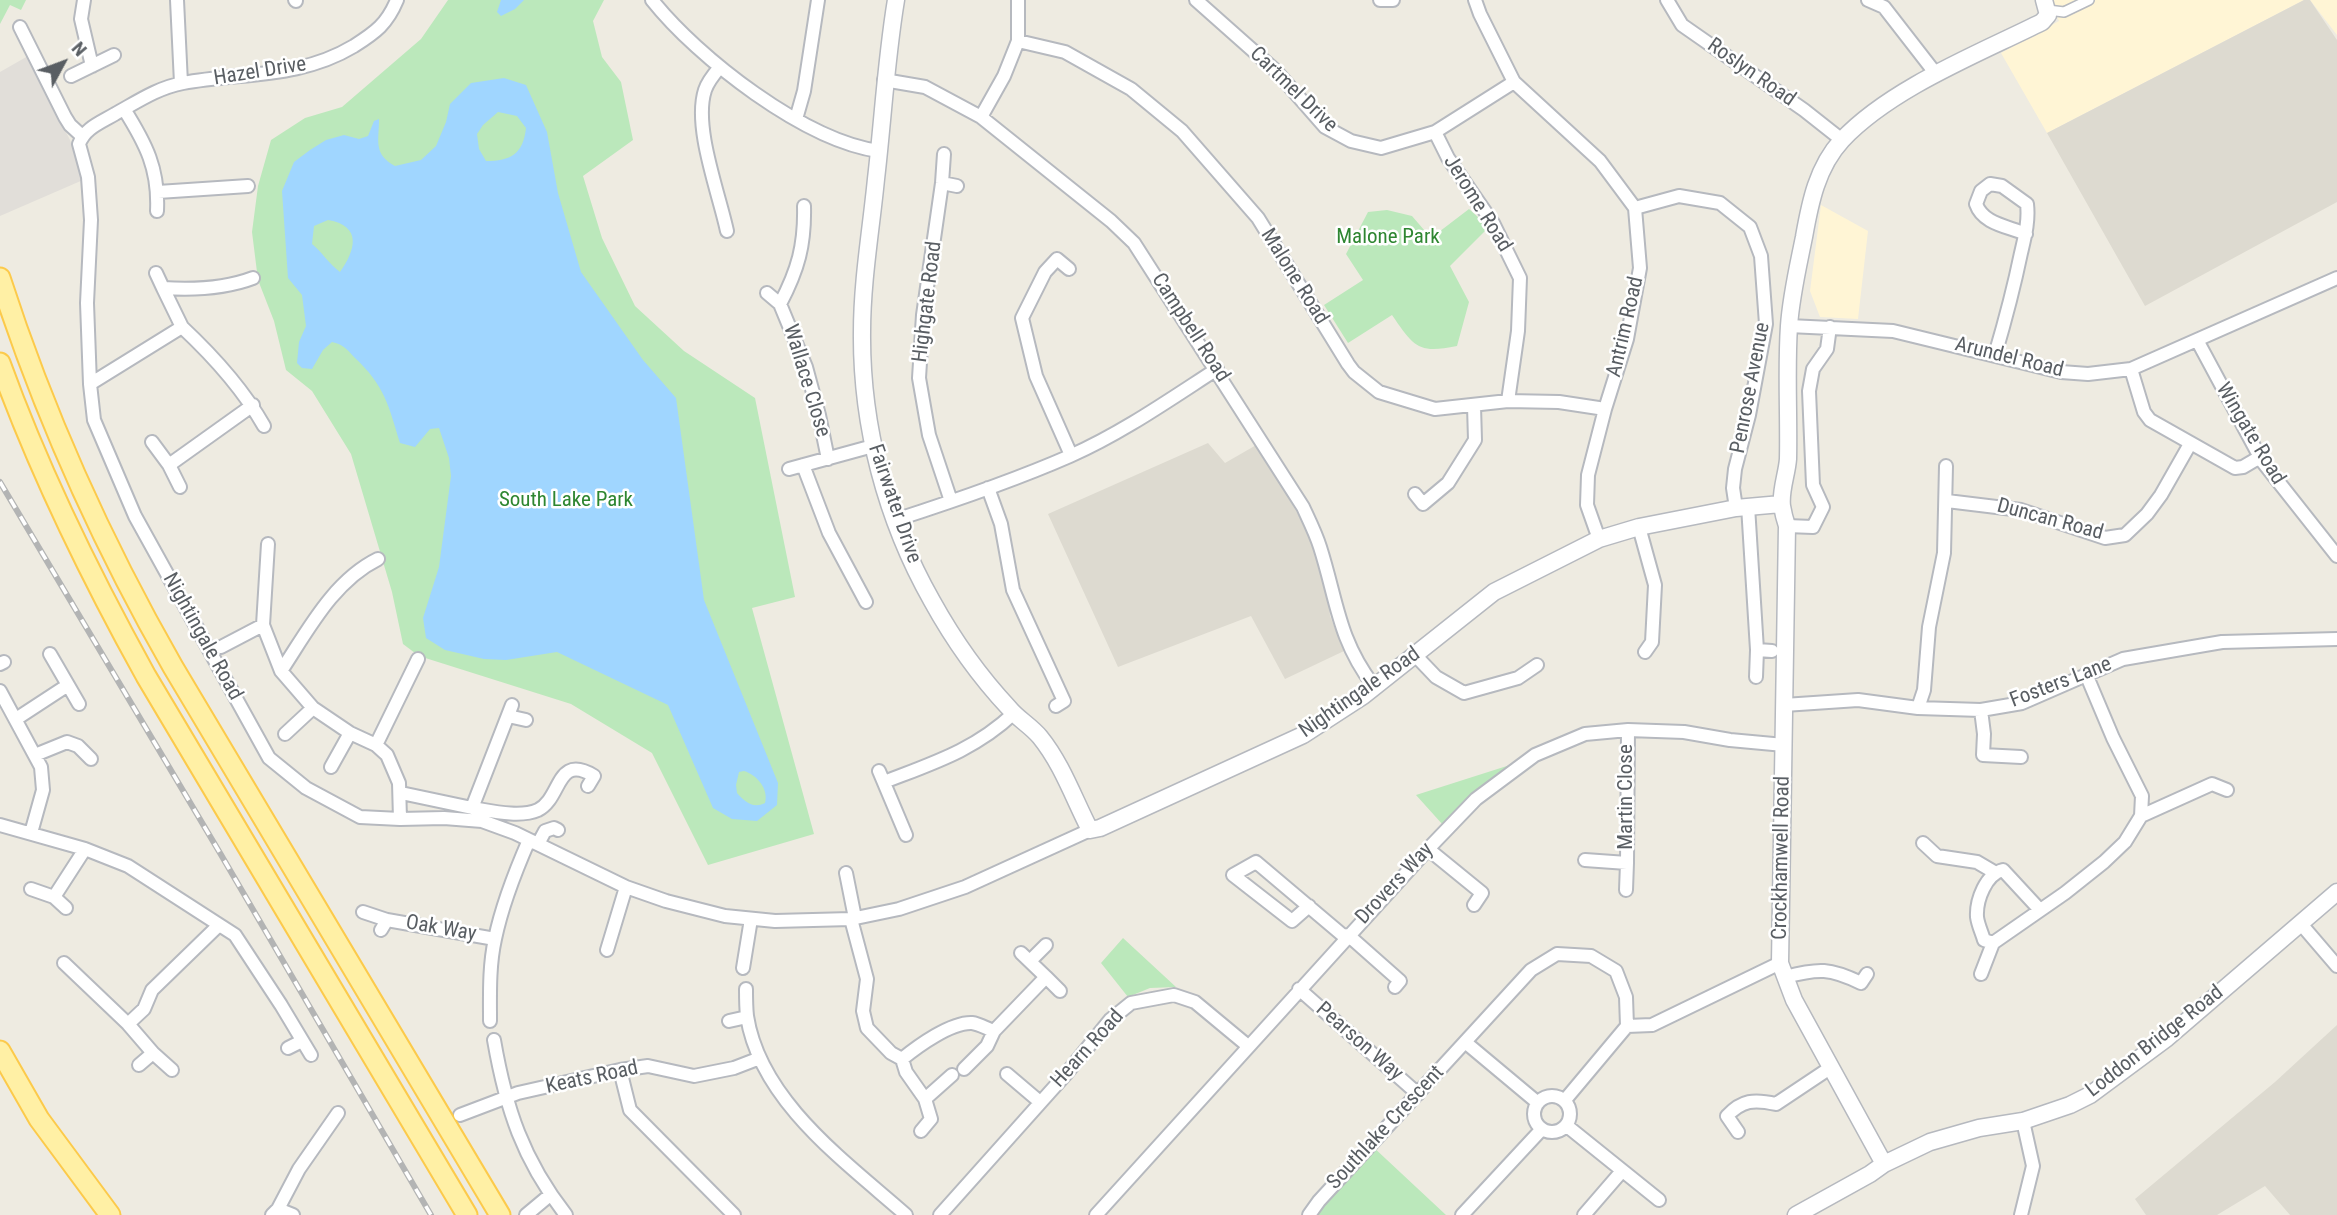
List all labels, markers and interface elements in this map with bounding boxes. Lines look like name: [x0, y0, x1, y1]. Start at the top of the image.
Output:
north arrow: [28, 28, 98, 98]
street label: Roslyn Road: [1702, 33, 1800, 113]
text: N: [67, 37, 92, 61]
street label: Cartmel Drive: [1244, 42, 1342, 138]
street label: Hazel Drive: [212, 52, 308, 92]
street label: Jerome Road: [1437, 151, 1517, 257]
street label: Malone Road: [1255, 224, 1333, 330]
park label: Malone Park: [1336, 225, 1440, 251]
street label: Highgate Road: [908, 240, 948, 364]
street label: Campbell Road: [1145, 269, 1235, 387]
street label: Antrim Road: [1602, 274, 1650, 380]
street label: Penrose Avenue: [1726, 320, 1776, 456]
street label: Wallace Close: [777, 322, 835, 440]
street label: Arundel Road: [1952, 332, 2066, 384]
street label: Wingate Road: [2210, 378, 2290, 490]
street label: Fairwater Drive: [862, 441, 926, 567]
park label: South Lake Park: [499, 488, 633, 514]
street label: Duncan Road: [1994, 494, 2106, 546]
street label: Nightingale Road: [157, 569, 247, 705]
street label: Nightingale Road: [1295, 642, 1425, 744]
street label: Fosters Lane: [2007, 652, 2115, 714]
street label: Martin Close: [1614, 744, 1640, 850]
street label: Crockhamwell Road: [1768, 776, 1796, 940]
street label: Drovers Way: [1351, 838, 1439, 930]
street label: Oak Way: [404, 910, 478, 948]
street label: Loddon Bridge Road: [2081, 981, 2229, 1103]
street label: Pearson Way: [1310, 997, 1408, 1087]
street label: Hearn Road: [1046, 1005, 1130, 1093]
street label: Keats Road: [543, 1056, 641, 1100]
street label: Southlake Crescent: [1322, 1061, 1450, 1195]

